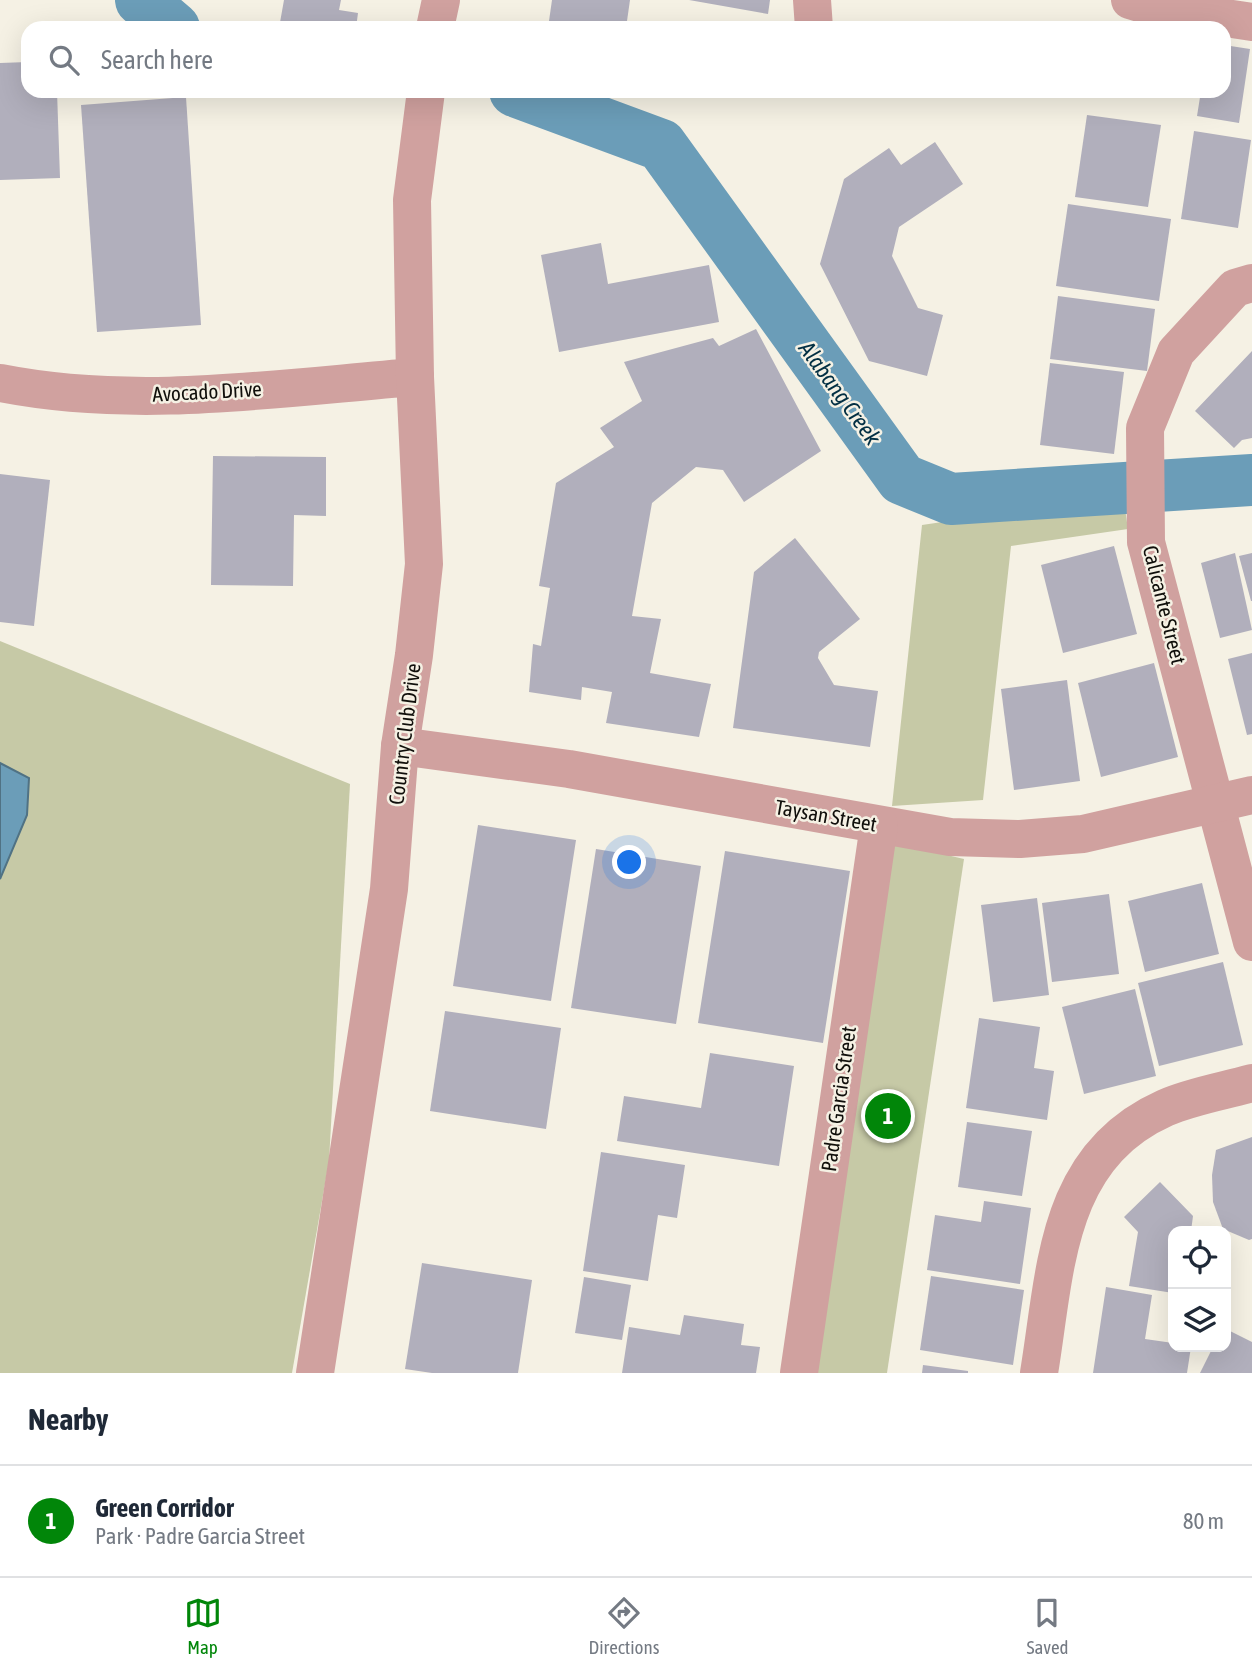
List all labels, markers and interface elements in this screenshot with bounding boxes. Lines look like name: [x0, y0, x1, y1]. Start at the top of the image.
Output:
search box: [21, 21, 1231, 98]
icon: search: [45, 41, 83, 79]
text: Search here: [101, 45, 213, 75]
water label: Alabang Creek: [793, 335, 887, 450]
street label: Avocado Drive: [152, 376, 262, 406]
street label: Calicante Street: [1139, 543, 1191, 667]
street label: Country Club Drive: [383, 662, 425, 806]
street label: Taysan Street: [774, 794, 879, 836]
your location: [612, 845, 646, 879]
street label: Padre Garcia Street: [816, 1025, 860, 1173]
pin: 1: [865, 1090, 911, 1142]
map controls: [1168, 1226, 1231, 1352]
button: locate: [1168, 1226, 1231, 1289]
button: layers: [1168, 1289, 1231, 1352]
text: Nearby: [28, 1402, 108, 1436]
text: Green Corridor: [95, 1493, 234, 1523]
text: 1: [46, 1508, 56, 1534]
text: 80 m: [1183, 1508, 1224, 1534]
text: Park · Padre Garcia Street: [95, 1523, 305, 1549]
tab: Map: [184, 1594, 222, 1658]
tab: Directions: [589, 1594, 659, 1658]
tab: Saved: [1026, 1594, 1068, 1658]

